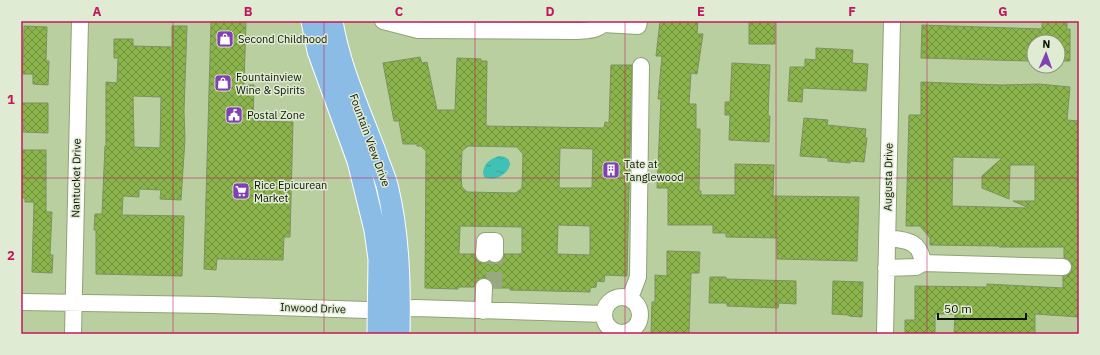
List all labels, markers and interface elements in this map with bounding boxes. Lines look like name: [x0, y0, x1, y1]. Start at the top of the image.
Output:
text: A: [93, 3, 102, 20]
text: B: [244, 3, 253, 20]
text: C: [395, 3, 404, 20]
text: D: [545, 3, 555, 20]
text: E: [697, 3, 705, 20]
text: F: [848, 3, 856, 20]
text: G: [998, 3, 1008, 20]
shop icon: Second Childhood: [215, 29, 235, 49]
place label: Second Childhood: [238, 32, 327, 46]
north arrow: [1026, 34, 1066, 74]
text: N: [1042, 37, 1051, 51]
place label: Fountainview Wine & Spirits: [236, 70, 305, 97]
shop icon: Fountainview Wine & Spirits: [213, 73, 233, 93]
text: 1: [7, 91, 15, 108]
street label: Fountain View Drive: [347, 92, 393, 188]
public building icon: Postal Zone: [224, 105, 244, 125]
place label: Postal Zone: [247, 108, 305, 122]
street label: Nantucket Drive: [68, 138, 84, 218]
street label: Augusta Drive: [880, 143, 896, 211]
place label: Tate at Tanglewood: [624, 157, 684, 184]
building icon: Tate at Tanglewood: [601, 160, 621, 180]
place label: Rice Epicurean Market: [254, 178, 327, 205]
supermarket icon: Rice Epicurean Market: [231, 181, 251, 201]
text: 2: [7, 247, 15, 264]
scale bar: [938, 295, 1026, 321]
street label: Inwood Drive: [280, 300, 346, 316]
text: 50 m: [944, 301, 972, 316]

